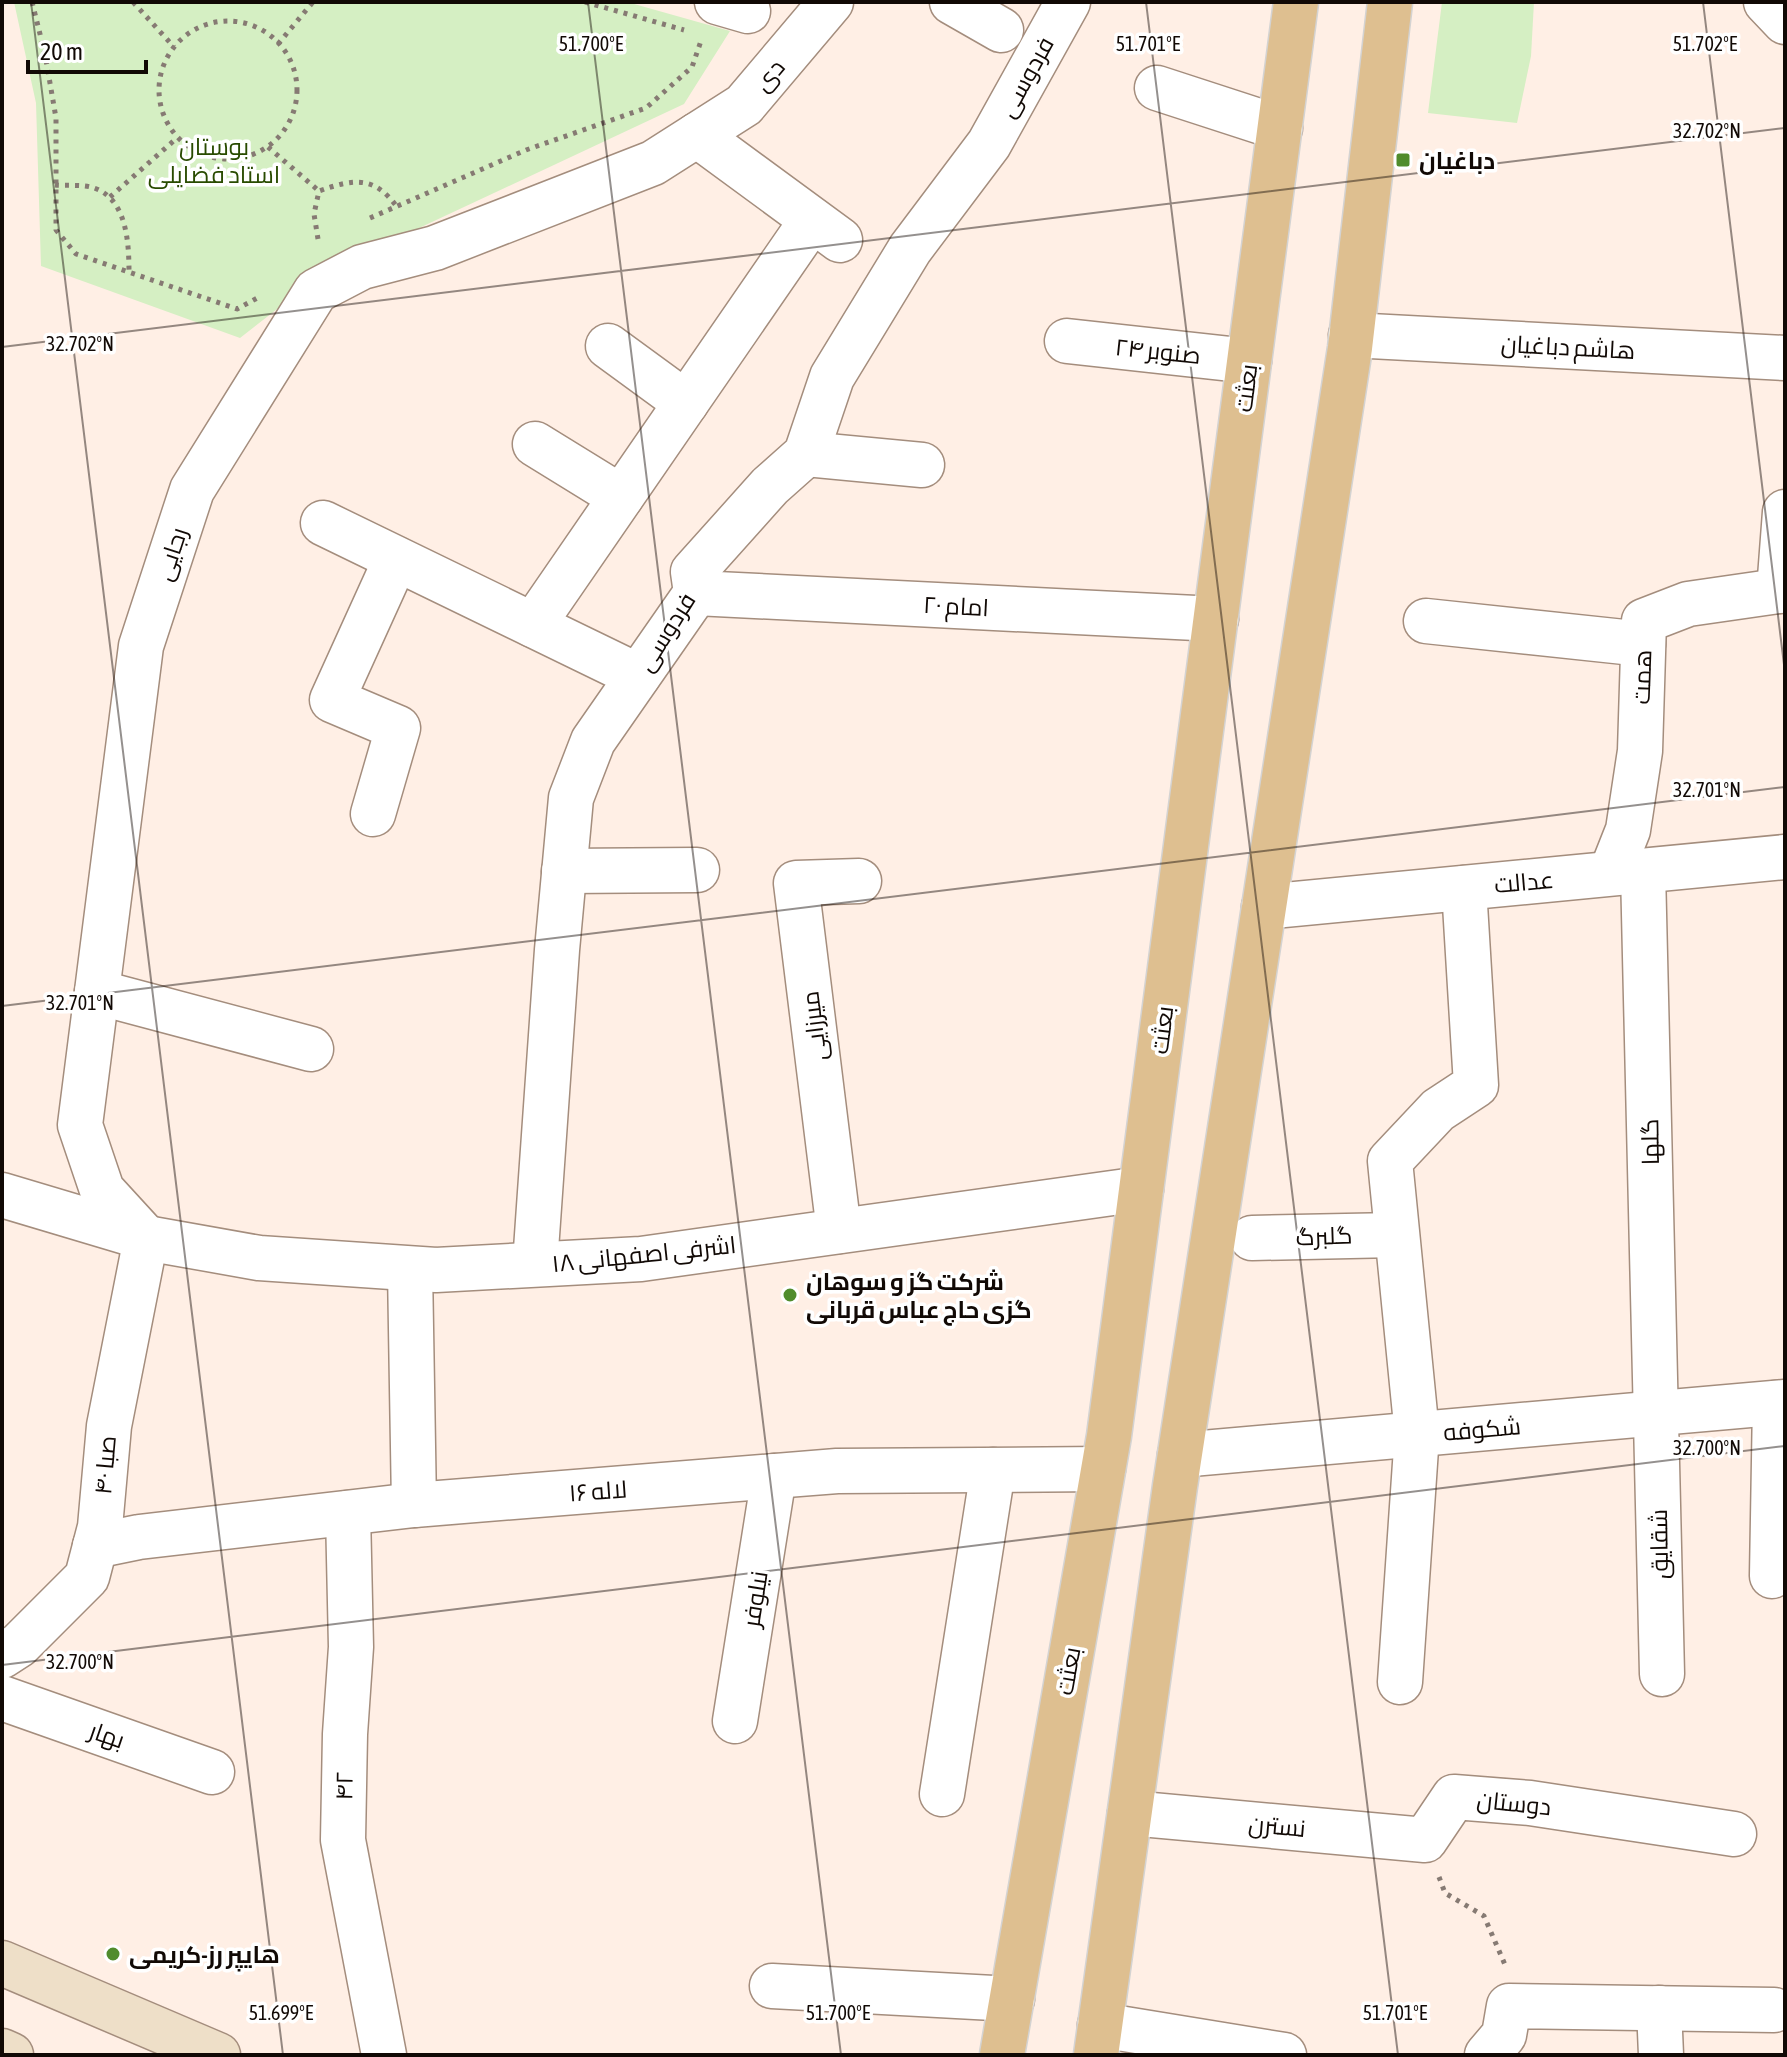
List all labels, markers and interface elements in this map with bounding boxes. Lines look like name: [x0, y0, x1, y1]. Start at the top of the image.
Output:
scale bar: [28, 24, 146, 74]
text: 51.700°E: [559, 32, 624, 55]
street label: فردوسی: [993, 32, 1060, 122]
text: 51.701°E: [1116, 32, 1181, 55]
text: 51.702°E: [1673, 32, 1738, 55]
text: 20 m: [40, 38, 83, 65]
street label: دی: [748, 54, 791, 97]
text: 32.702°N: [1673, 119, 1741, 142]
park label: بوستان استاد فضایلی: [148, 133, 280, 189]
place label: دباغیان: [1419, 147, 1495, 175]
marker: دباغیان: [1394, 151, 1412, 169]
street label: هاشم دباغیان: [1500, 330, 1636, 367]
text: 32.702°N: [46, 332, 114, 355]
street label: صنوبر ۲۴: [1114, 333, 1202, 369]
street label: بعثت: [1230, 362, 1262, 414]
street label: رجایی: [150, 524, 193, 584]
street label: فردوسی: [631, 588, 701, 677]
street label: امام ۲۰: [922, 591, 990, 624]
street label: همت: [1628, 649, 1656, 705]
text: 32.701°N: [1673, 778, 1741, 801]
street label: عدالت: [1493, 866, 1555, 898]
street label: میرزایی: [796, 989, 833, 1062]
text: 32.701°N: [46, 991, 114, 1014]
street label: بعثت: [1146, 1004, 1178, 1056]
street label: گلها: [1636, 1119, 1665, 1165]
street label: گلبرگ: [1295, 1222, 1353, 1250]
street label: اشرفی اصفهانی ۱۸: [551, 1231, 738, 1278]
place label: شرکت گز و سوهان گزی حاج عباس قربانی: [806, 1268, 1032, 1326]
marker: شرکت گز و سوهان گزی حاج عباس قربانی: [781, 1286, 799, 1304]
street label: شکوفه: [1442, 1412, 1522, 1446]
street label: صبا ۴۰: [89, 1434, 121, 1496]
text: 32.700°N: [1673, 1436, 1741, 1459]
street label: لاله ۱۶: [568, 1476, 628, 1506]
street label: شقایق: [1645, 1509, 1675, 1579]
street label: نیلوفر: [737, 1569, 773, 1631]
street label: بعثت: [1051, 1645, 1085, 1697]
text: 32.700°N: [46, 1650, 114, 1673]
street label: بهار: [84, 1716, 128, 1755]
street label: ۴۲: [330, 1771, 358, 1801]
street label: دوستان: [1475, 1786, 1553, 1821]
street label: نسترن: [1247, 1810, 1307, 1843]
place label: هایپر رز-کریمی: [129, 1941, 280, 1972]
marker: هایپر رز-کریمی: [104, 1945, 122, 1963]
text: 51.699°E: [249, 2001, 314, 2024]
text: 51.700°E: [806, 2001, 871, 2024]
text: 51.701°E: [1363, 2001, 1428, 2024]

